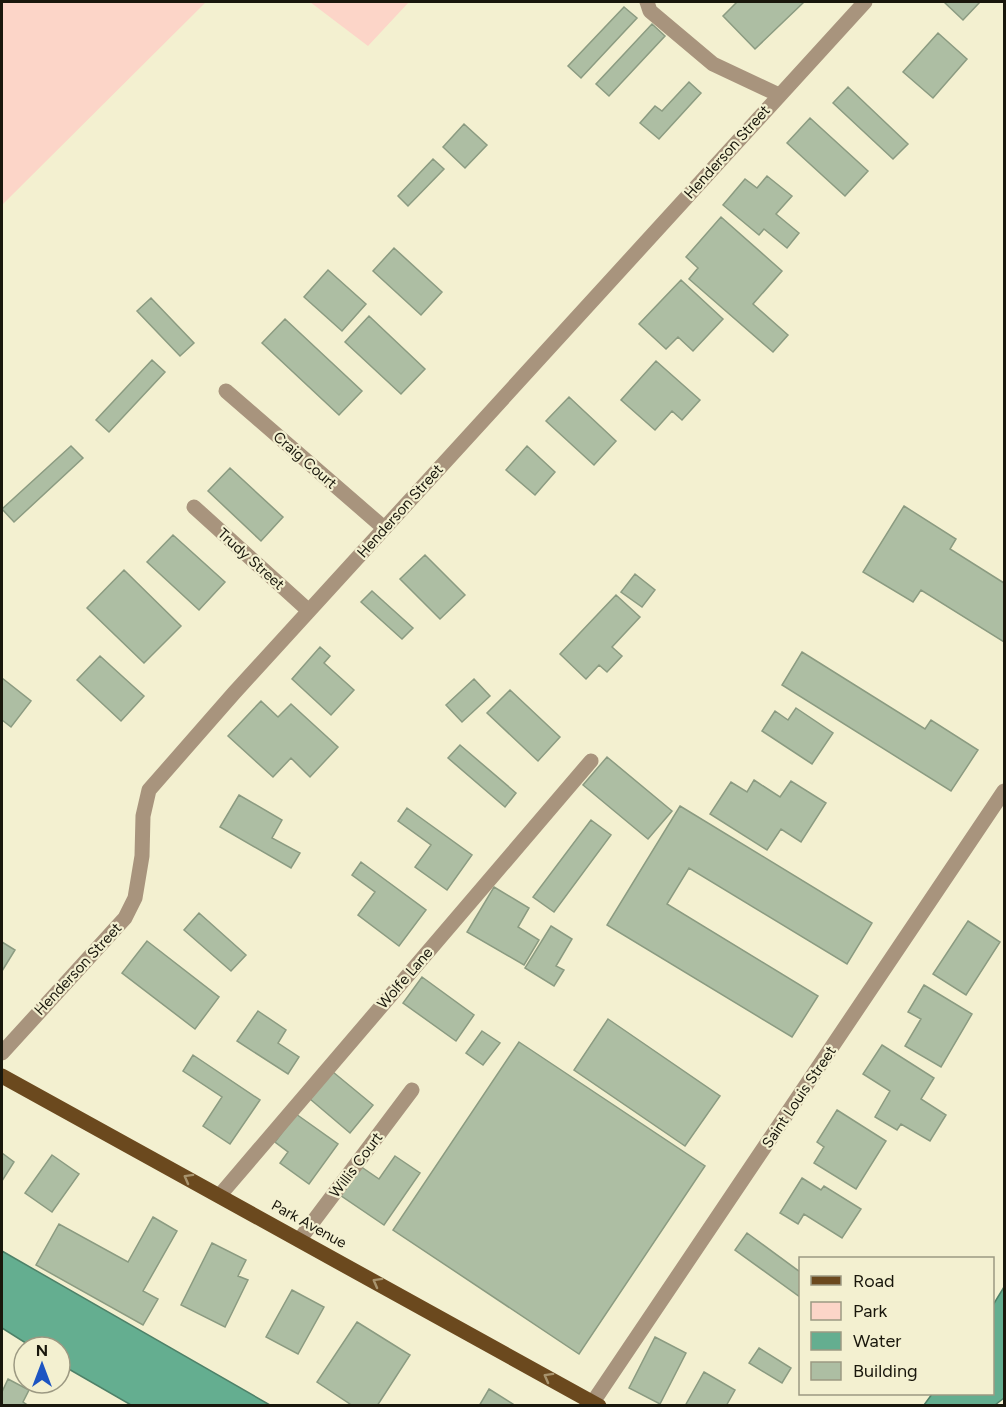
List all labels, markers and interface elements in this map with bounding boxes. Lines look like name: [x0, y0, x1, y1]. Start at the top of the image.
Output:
street label: Henderson Street: [680, 101, 774, 202]
street label: Craig Court: [270, 428, 341, 493]
street label: Henderson Street: [353, 460, 447, 561]
street label: Trudy Street: [214, 524, 288, 594]
street label: Henderson Street: [31, 919, 126, 1019]
street label: Wolfe Lane: [374, 944, 436, 1012]
street label: Saint Louis Street: [758, 1042, 840, 1151]
street label: Willis Court: [326, 1128, 387, 1201]
one-way arrow: [184, 1174, 194, 1185]
street label: Park Avenue: [268, 1196, 350, 1252]
legend: [799, 1257, 994, 1395]
text: Road: [853, 1270, 894, 1292]
one-way arrow: [373, 1278, 383, 1289]
text: Park: [853, 1300, 888, 1322]
text: Water: [853, 1330, 901, 1352]
north arrow: [12, 1335, 72, 1395]
text: N: [36, 1341, 48, 1360]
text: Building: [853, 1360, 918, 1382]
one-way arrow: [543, 1373, 554, 1384]

